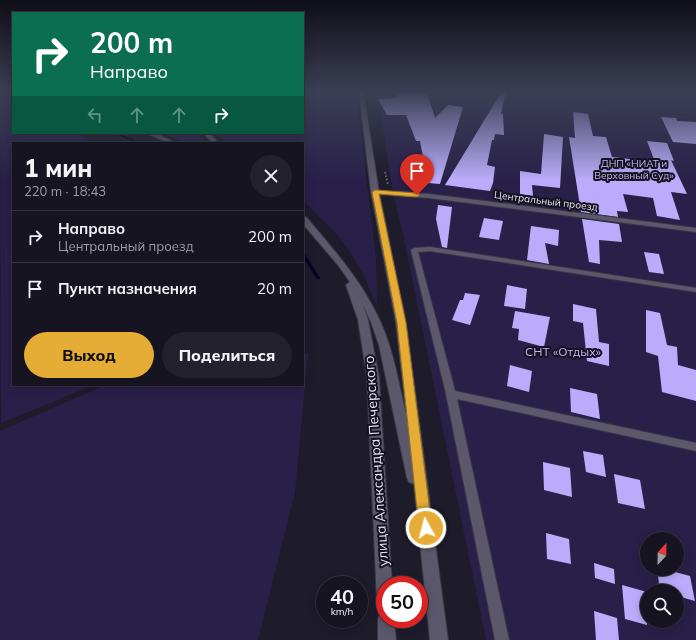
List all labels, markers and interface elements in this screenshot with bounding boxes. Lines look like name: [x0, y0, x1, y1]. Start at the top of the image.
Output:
text: 200 m: [90, 25, 173, 60]
icon: right: [24, 28, 76, 80]
text: Направо: [90, 60, 168, 83]
icon: left: [84, 104, 106, 126]
icon: ahead: [126, 104, 148, 126]
icon: ahead: [168, 104, 190, 126]
icon: right: [210, 104, 232, 126]
text: 1 мин: [24, 153, 92, 183]
pin: [400, 154, 434, 195]
button: close: [250, 155, 292, 197]
park label: ДНП «НИАТ и Верховный Суд»: [594, 157, 674, 182]
icon: arrive: [406, 160, 428, 182]
text: 220 m · 18:43: [24, 183, 106, 199]
street label: Центральный проезд: [493, 188, 599, 214]
text: Направо: [58, 219, 125, 238]
icon: right: [24, 226, 46, 248]
text: 200 m: [248, 227, 292, 246]
text: Центральный проезд: [58, 238, 194, 254]
icon: arrive: [24, 278, 46, 300]
text: Пункт назначения: [58, 279, 197, 298]
text: 20 m: [257, 279, 292, 298]
button: Выход: [24, 332, 154, 378]
button: Поделиться: [162, 332, 292, 378]
park label: СНТ «Отдых»: [525, 344, 602, 359]
street label: улица Александра Печерского: [360, 355, 392, 567]
position arrow: [405, 507, 447, 549]
north arrow: [640, 532, 684, 576]
map controls: [640, 532, 684, 628]
speed limit sign: 50: [376, 576, 428, 628]
text: 40: [330, 584, 354, 609]
button: search: [640, 584, 684, 628]
text: km/h: [331, 605, 353, 618]

